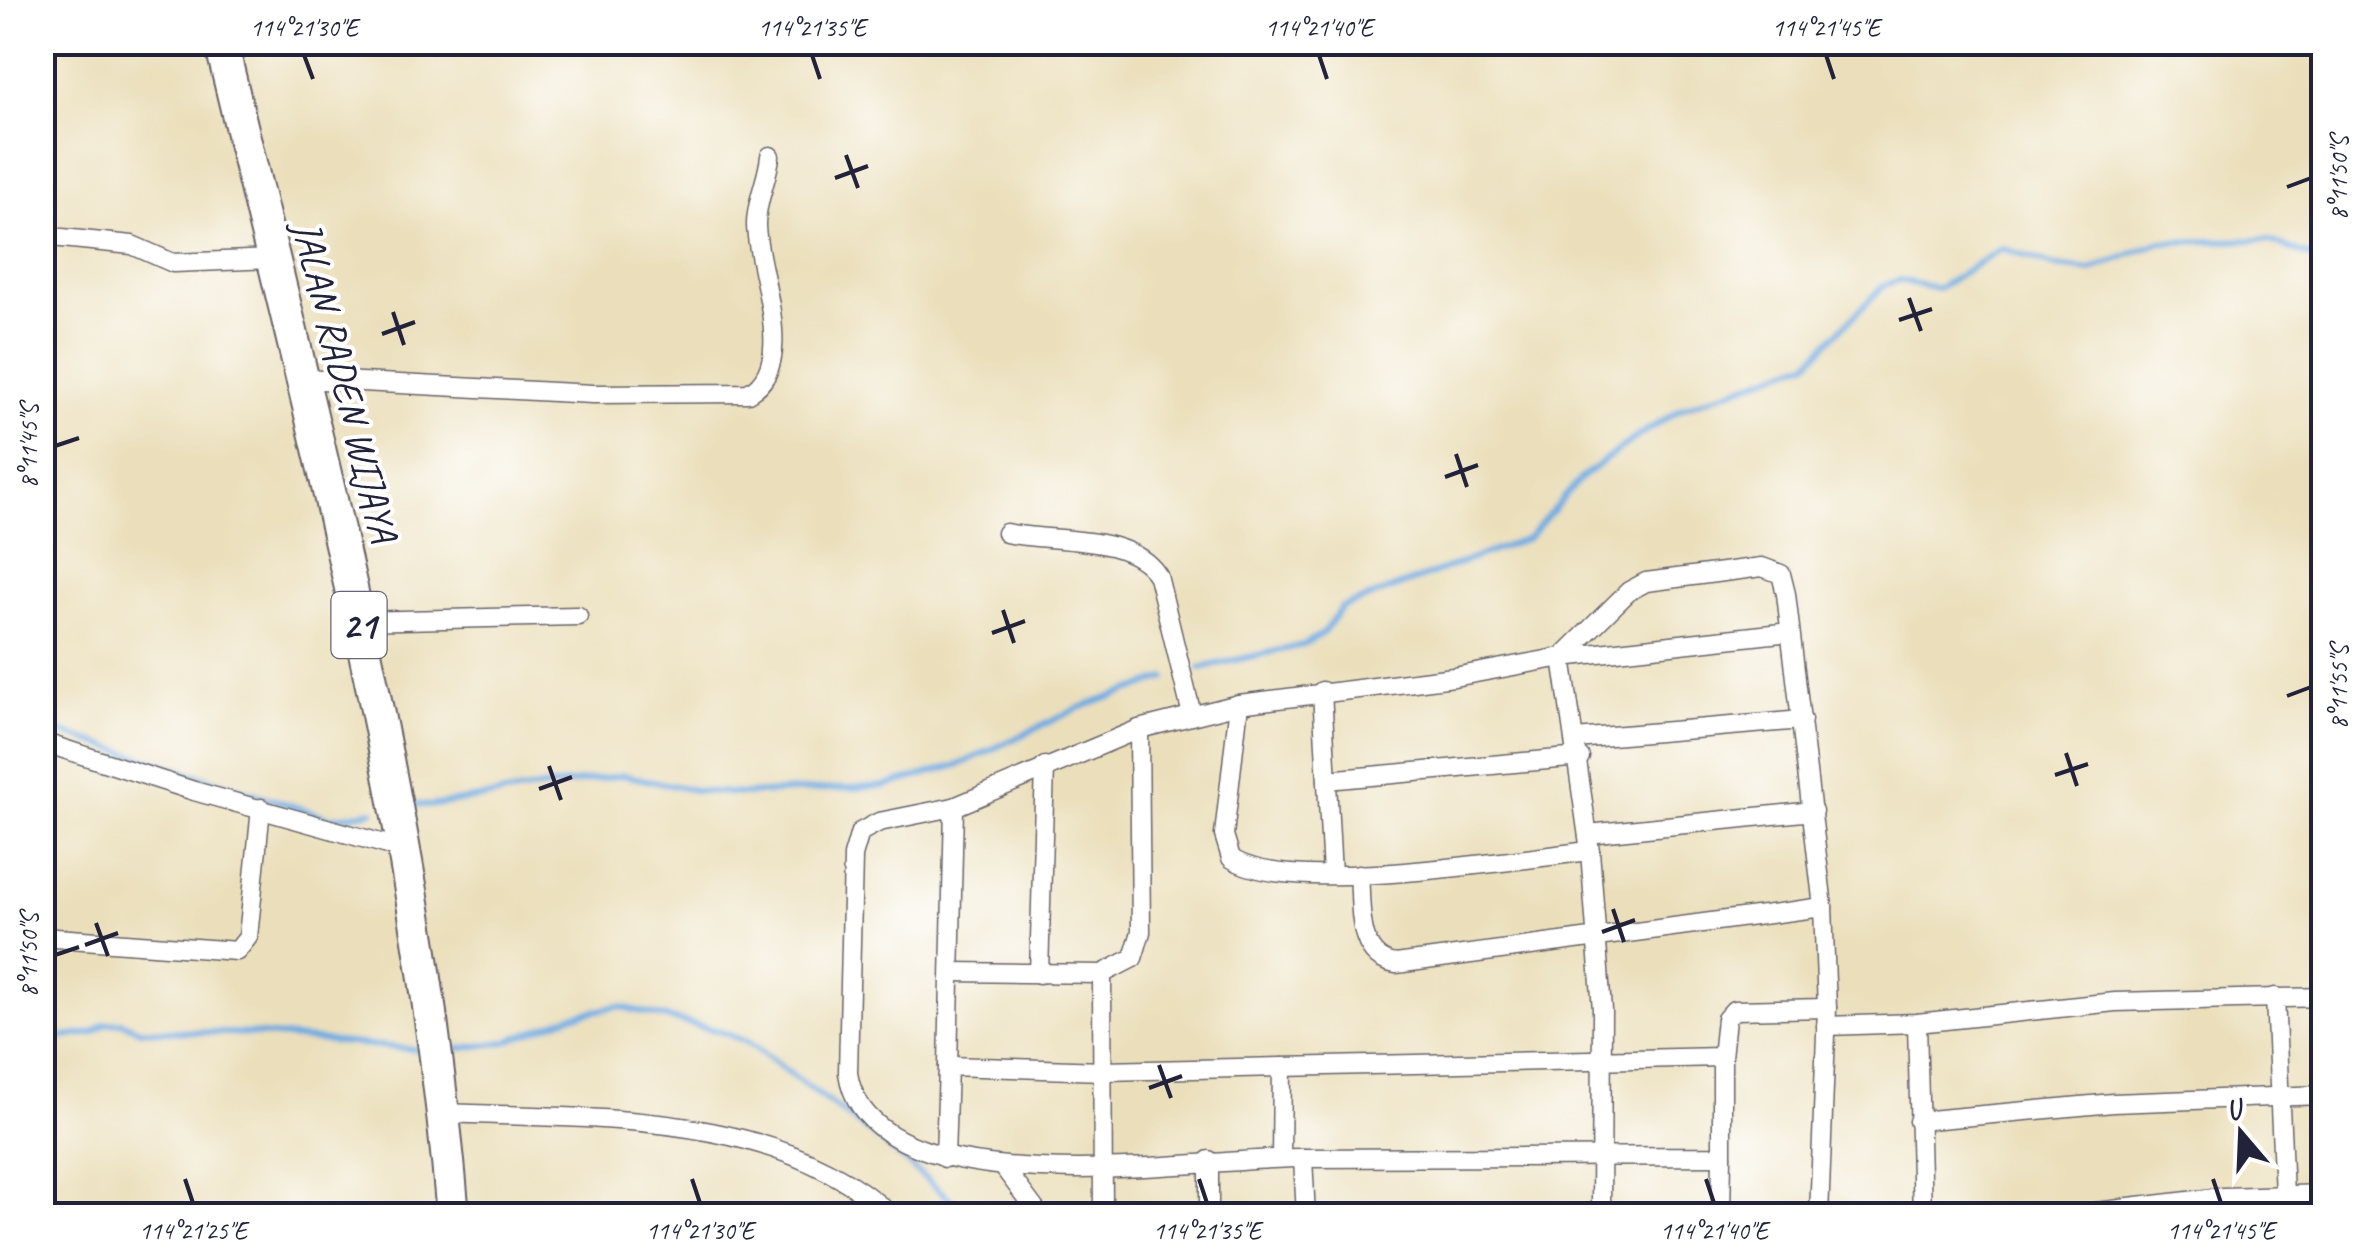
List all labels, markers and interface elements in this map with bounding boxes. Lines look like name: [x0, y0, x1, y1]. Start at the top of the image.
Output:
text: 114°21'30"E: [250, 12, 361, 44]
text: 114°21'35"E: [758, 12, 869, 44]
text: 114°21'40"E: [1265, 12, 1376, 44]
text: 114°21'45"E: [1772, 12, 1883, 44]
text: 8°11'50"S: [2323, 131, 2355, 220]
street label: JALAN RADEN WIJAYA: [281, 214, 410, 549]
text: 8°11'45"S: [13, 399, 45, 488]
road number: 21: [332, 592, 386, 658]
text: 8°11'55"S: [2323, 640, 2355, 729]
text: 8°11'50"S: [13, 908, 45, 997]
north arrow: [2191, 1083, 2291, 1183]
text: U: [2221, 1089, 2250, 1129]
text: 114°21'25"E: [139, 1215, 250, 1247]
text: 114°21'30"E: [646, 1215, 757, 1247]
text: 114°21'35"E: [1153, 1215, 1264, 1247]
text: 114°21'40"E: [1660, 1215, 1771, 1247]
text: 114°21'45"E: [2167, 1215, 2278, 1247]

